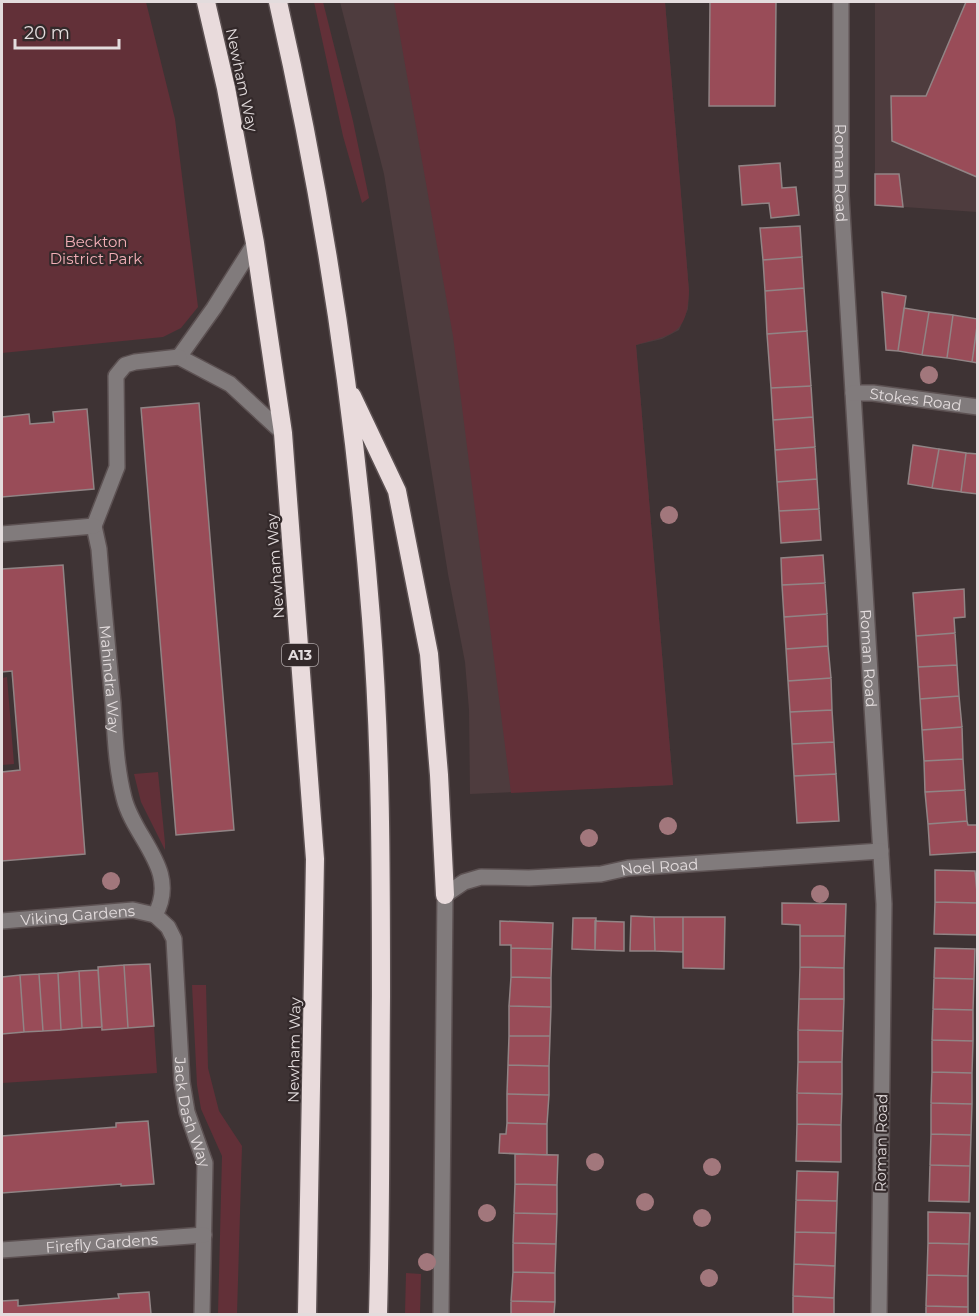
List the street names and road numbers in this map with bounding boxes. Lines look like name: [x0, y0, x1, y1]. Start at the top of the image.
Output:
street label: Newham Way: [222, 26, 262, 134]
street label: Roman Road: [831, 124, 852, 223]
street label: Stokes Road: [868, 383, 963, 414]
street label: Newham Way: [262, 512, 288, 619]
street label: Roman Road: [857, 608, 882, 708]
street label: Mahindra Way: [96, 624, 124, 734]
road number: A13: [282, 644, 318, 666]
street label: Noel Road: [619, 854, 699, 879]
street label: Viking Gardens: [20, 900, 136, 929]
street label: Newham Way: [284, 996, 304, 1103]
street label: Jack Dash Way: [171, 1056, 215, 1170]
street label: Roman Road: [871, 1094, 891, 1192]
street label: Firefly Gardens: [45, 1229, 159, 1256]

